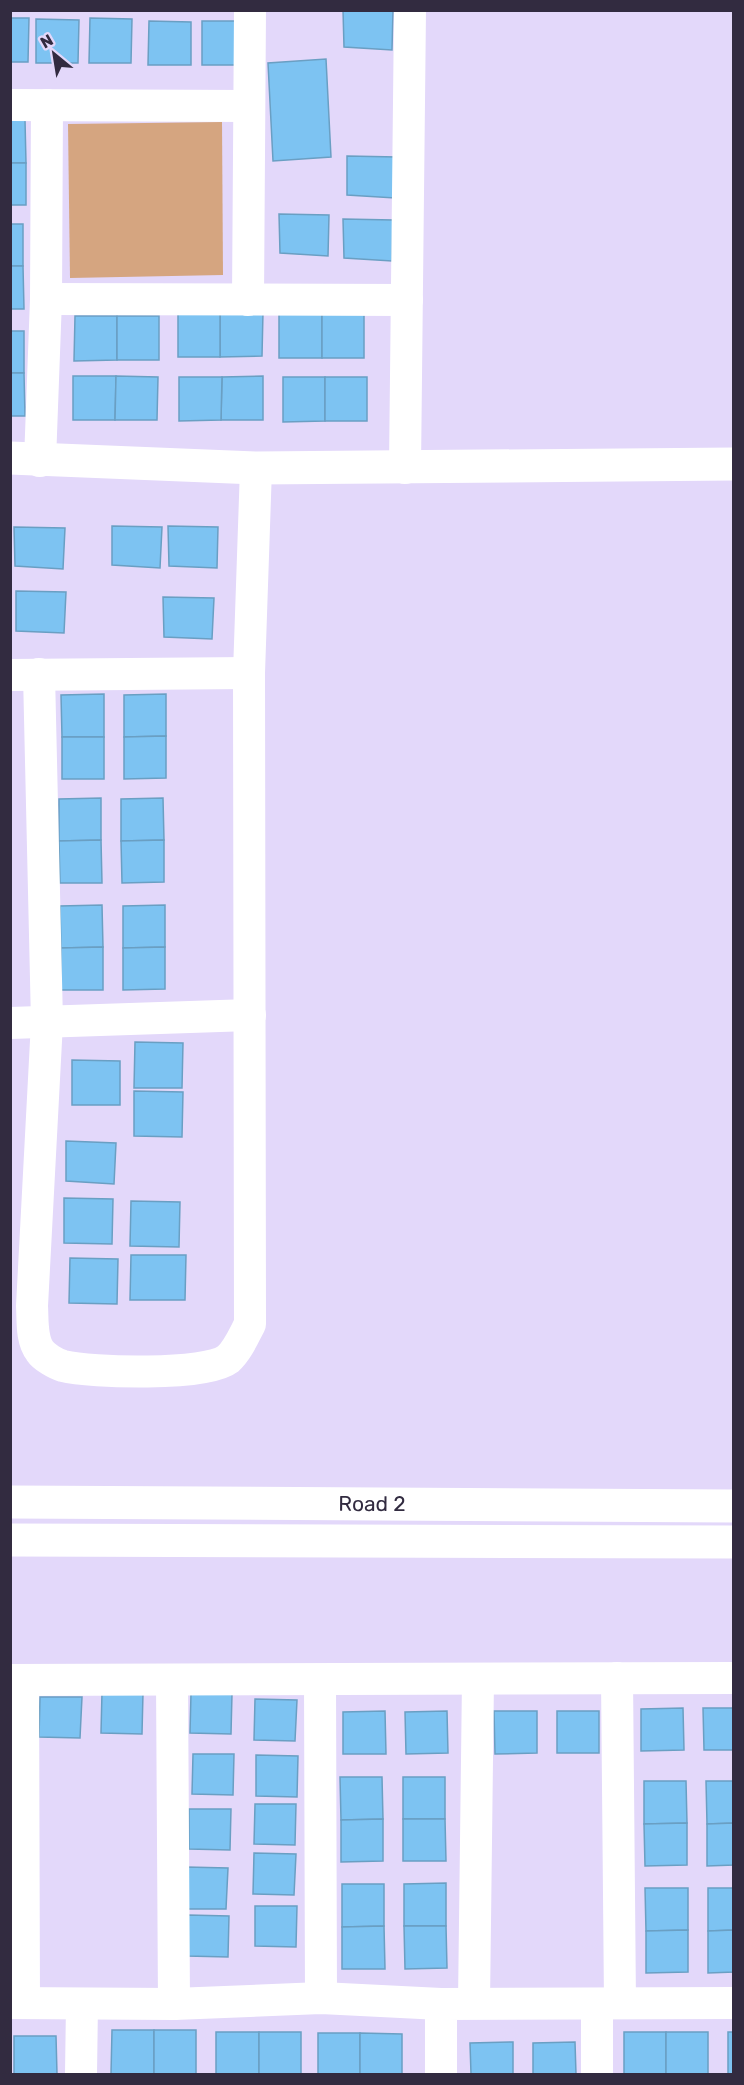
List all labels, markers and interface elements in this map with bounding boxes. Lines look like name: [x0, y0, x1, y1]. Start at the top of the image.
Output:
north arrow: [24, 24, 84, 84]
text: N: [37, 30, 56, 53]
street label: Road 2: [338, 1491, 406, 1516]

